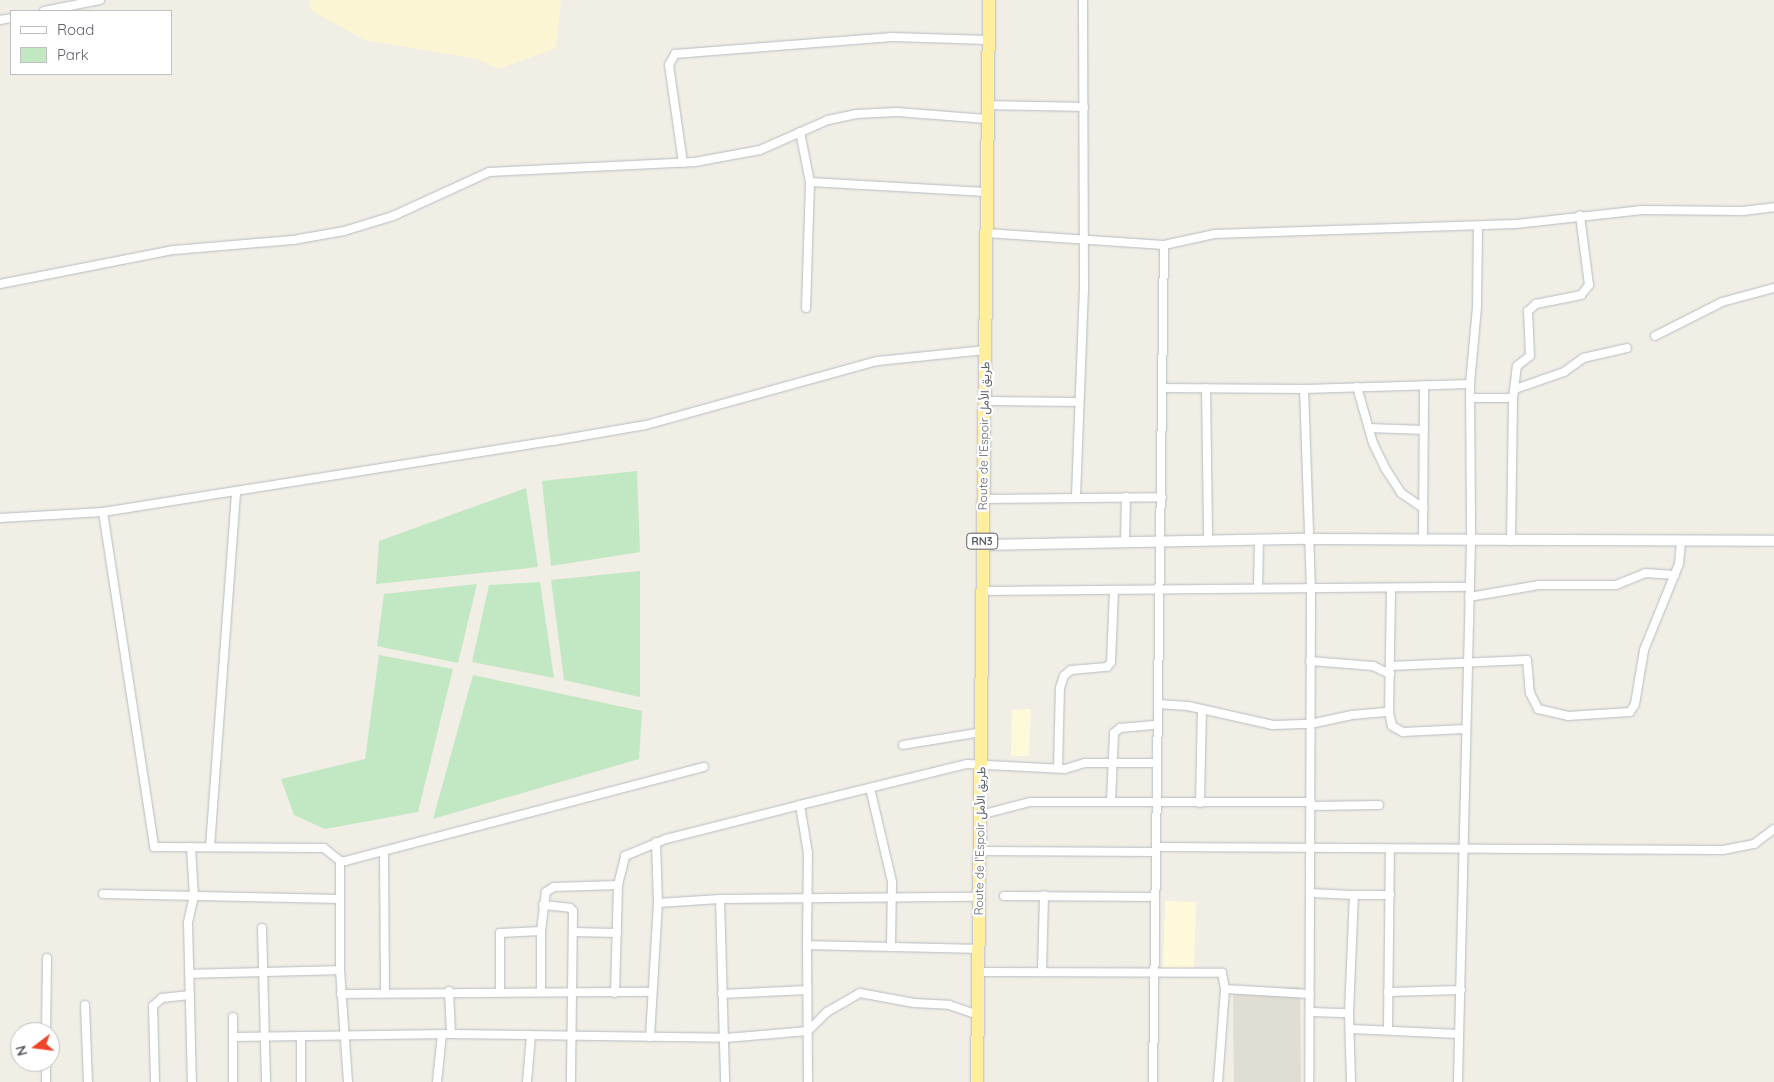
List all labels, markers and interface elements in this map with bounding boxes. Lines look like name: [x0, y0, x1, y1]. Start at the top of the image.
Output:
legend: [10, 10, 172, 75]
text: Road: [57, 20, 94, 39]
text: Park: [57, 45, 89, 64]
street label: Route de l’Espoir طريق الأمل: [976, 362, 992, 510]
road number: RN3: [966, 532, 998, 550]
street label: Route de l’Espoir طريق الأمل: [972, 767, 988, 915]
north arrow: [10, 1022, 60, 1072]
text: N: [11, 1043, 32, 1058]

